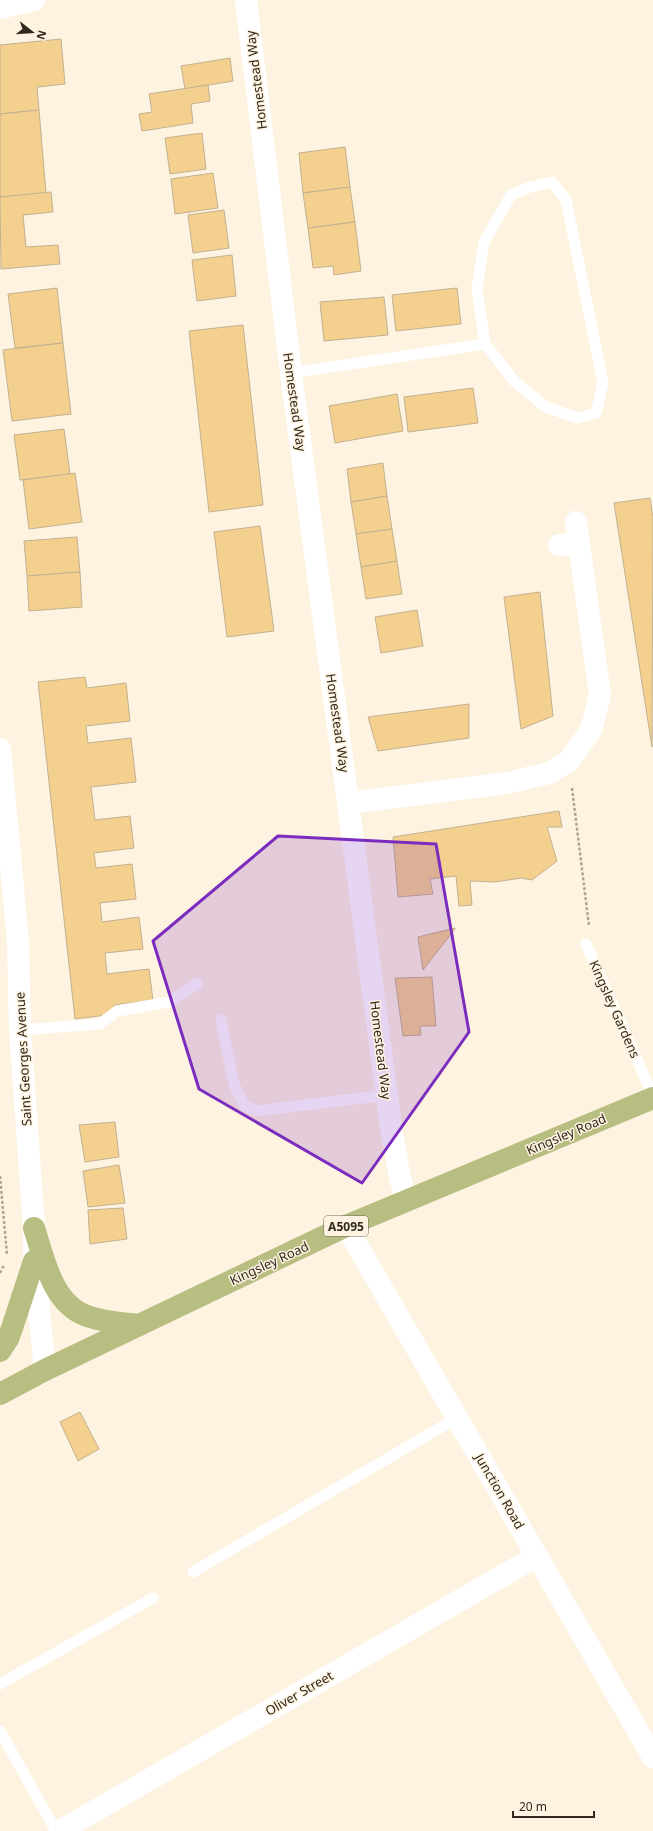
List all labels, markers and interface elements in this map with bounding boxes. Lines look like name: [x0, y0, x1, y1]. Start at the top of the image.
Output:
north arrow: [12, 12, 52, 52]
text: N: [34, 29, 51, 42]
street label: Homestead Way: [241, 29, 271, 131]
street label: Homestead Way: [279, 351, 311, 453]
street label: Homestead Way: [322, 672, 354, 774]
street label: Kingsley Gardens: [585, 957, 645, 1061]
street label: Saint Georges Avenue: [10, 991, 36, 1127]
street label: Homestead Way: [366, 999, 396, 1101]
street label: Kingsley Road: [523, 1109, 609, 1159]
road number: A5095: [324, 1216, 368, 1236]
street label: Kingsley Road: [227, 1237, 311, 1289]
street label: Junction Road: [470, 1448, 529, 1532]
street label: Oliver Street: [262, 1666, 337, 1720]
scale bar: [513, 1793, 594, 1819]
text: 20 m: [519, 1798, 547, 1815]

